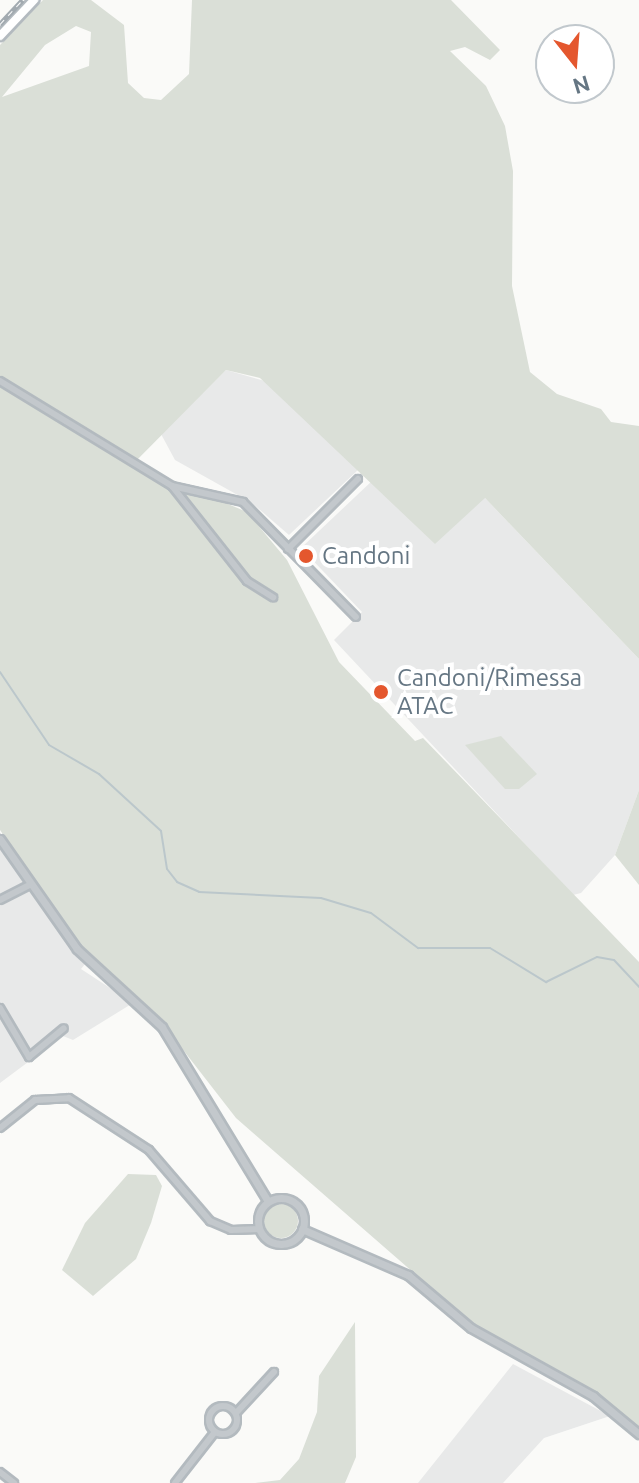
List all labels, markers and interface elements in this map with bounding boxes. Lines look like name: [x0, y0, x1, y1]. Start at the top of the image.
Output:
north arrow: [535, 24, 615, 104]
text: N: [570, 71, 593, 100]
place label: Candoni: [322, 542, 410, 570]
marker: Candoni: [297, 547, 315, 565]
place label: Candoni/Rimessa ATAC: [397, 664, 582, 720]
marker: Candoni/Rimessa ATAC: [372, 683, 390, 701]

